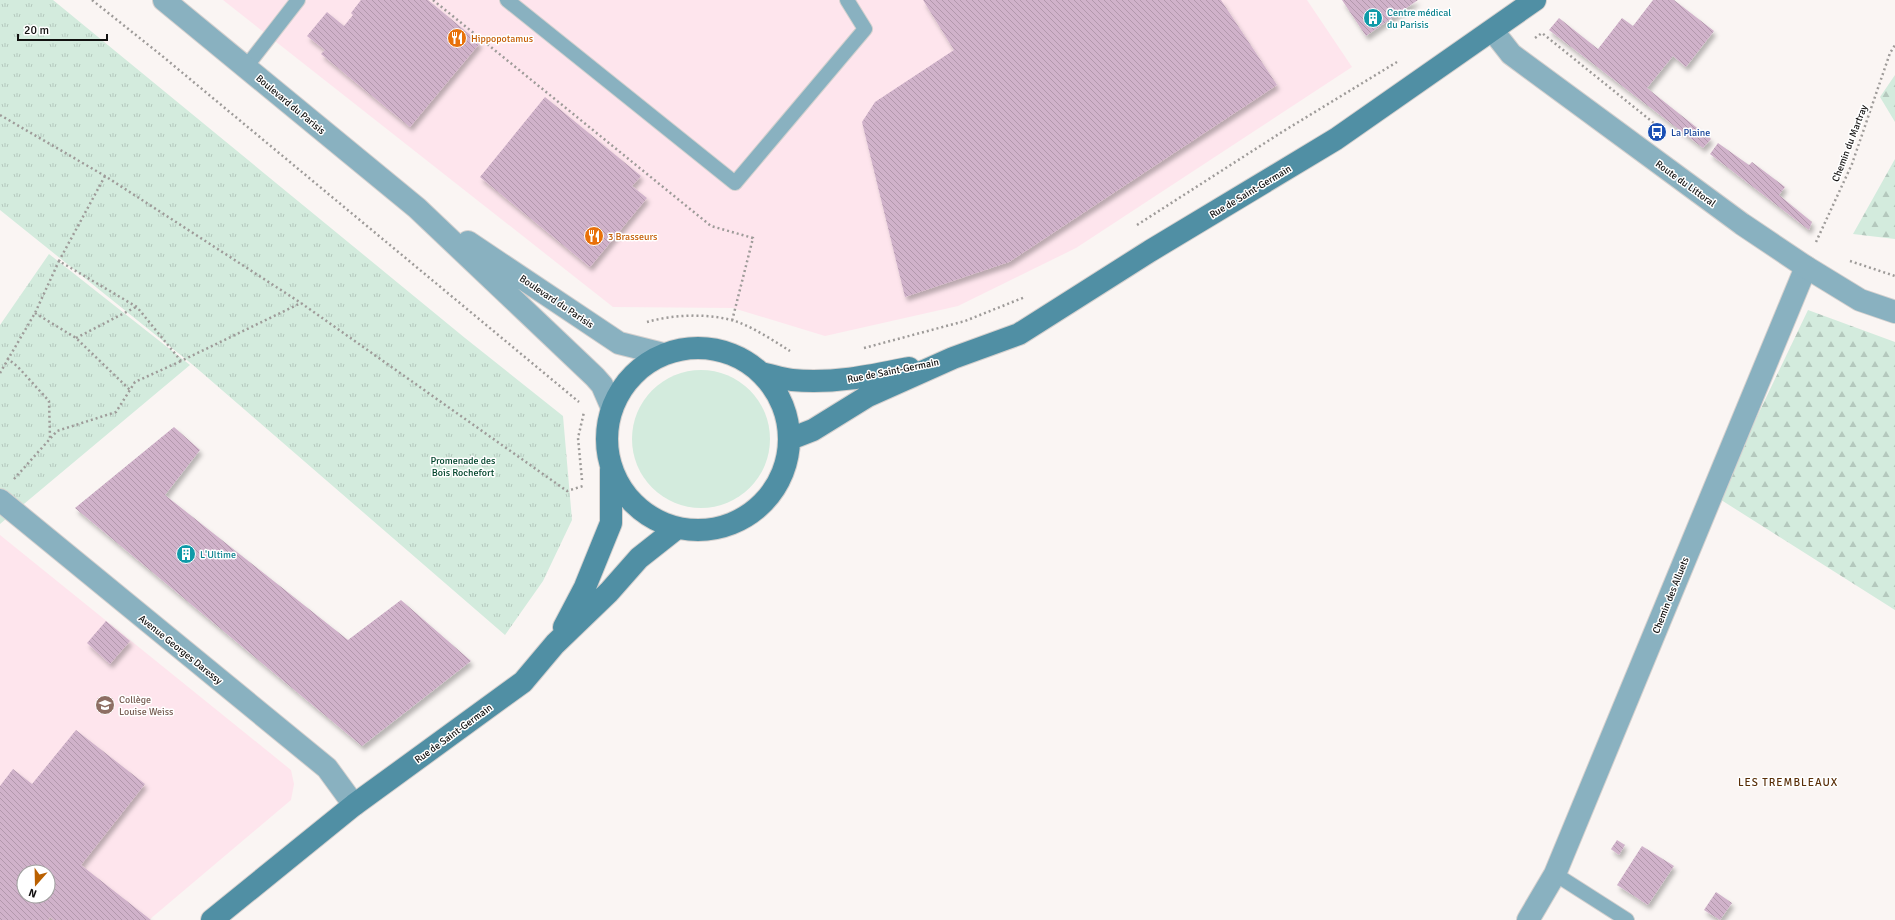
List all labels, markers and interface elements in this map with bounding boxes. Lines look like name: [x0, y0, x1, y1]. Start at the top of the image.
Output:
building icon: Centre médical du Parisis: [1362, 7, 1384, 29]
place label: Centre médical du Parisis: [1387, 7, 1451, 31]
scale bar: [18, 16, 107, 42]
text: 20 m: [24, 23, 49, 38]
restaurant icon: Hippopotamus: [446, 27, 468, 49]
place label: Hippopotamus: [471, 33, 534, 45]
street label: Boulevard du Parisis: [253, 72, 328, 138]
street label: Chemin du Martray: [1830, 103, 1870, 184]
bus stop icon: La Plaine: [1646, 121, 1668, 143]
place label: La Plaine: [1671, 127, 1710, 139]
street label: Route du Littoral: [1653, 158, 1718, 210]
street label: Rue de Saint-Germain: [1208, 163, 1294, 221]
restaurant icon: 3 Brasseurs: [583, 225, 605, 247]
place label: 3 Brasseurs: [608, 231, 658, 243]
street label: Boulevard du Parisis: [517, 273, 596, 331]
street label: Rue de Saint-Germain: [846, 356, 940, 386]
park label: Promenade des Bois Rochefort: [431, 455, 496, 479]
building icon: L'Ultime: [175, 543, 197, 565]
place label: L'Ultime: [200, 549, 236, 561]
street label: Chemin des Alluets: [1650, 555, 1692, 635]
street label: Avenue Georges Daressy: [136, 612, 225, 687]
school or university icon: Collège Louise Weiss: [94, 694, 116, 716]
place label: Collège Louise Weiss: [119, 694, 174, 718]
street label: Rue de Saint-Germain: [412, 702, 495, 766]
district label: LES TREMBLEAUX: [1738, 776, 1838, 789]
north arrow: [16, 864, 56, 904]
text: N: [27, 886, 39, 900]

